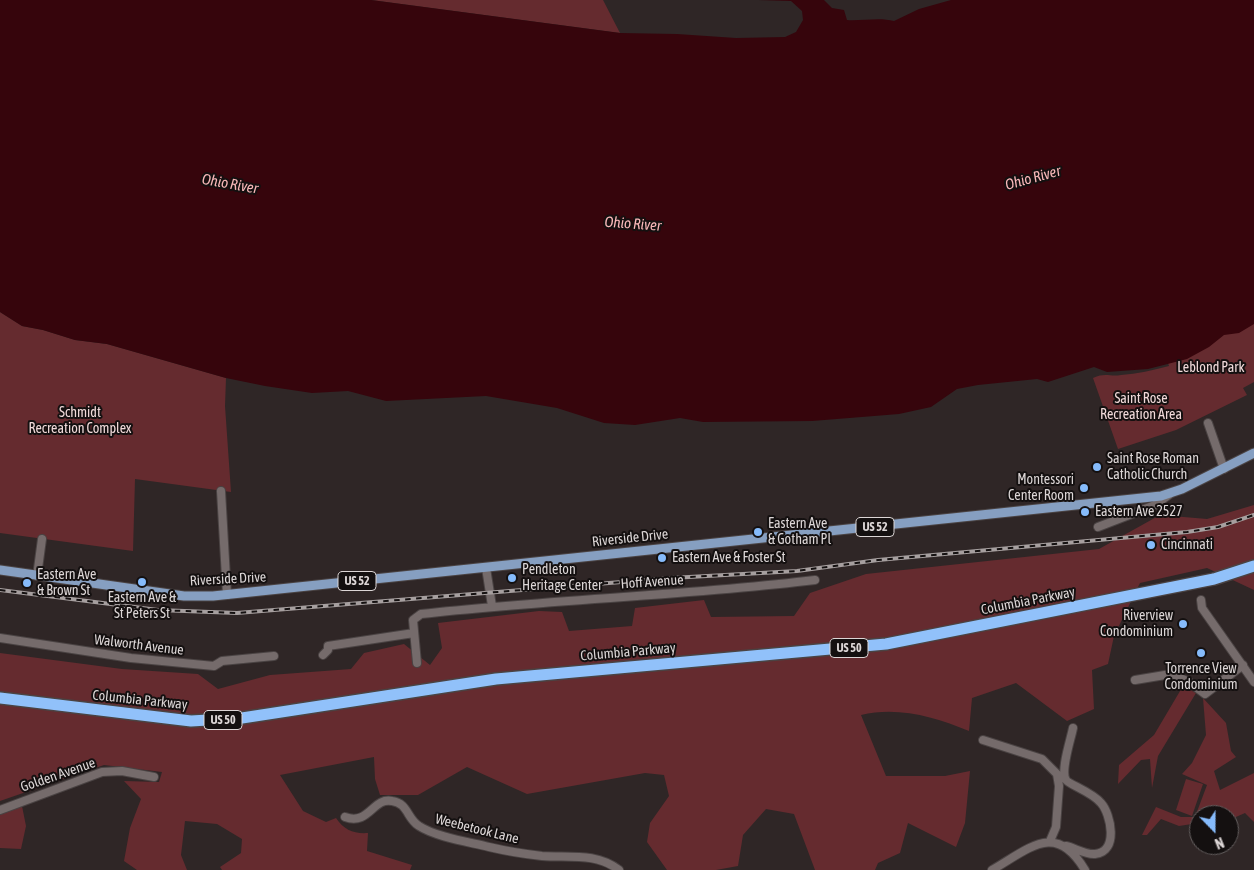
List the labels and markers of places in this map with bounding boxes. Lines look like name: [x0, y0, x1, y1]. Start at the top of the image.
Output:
place label: Saint Rose Roman Catholic Church: [1107, 451, 1199, 484]
marker: Saint Rose Roman Catholic Church: [1091, 461, 1103, 473]
place label: Montessori Center Room: [1008, 472, 1074, 504]
marker: Montessori Center Room: [1078, 482, 1090, 494]
place label: Eastern Ave 2527: [1095, 504, 1183, 520]
marker: Eastern Ave 2527: [1079, 506, 1091, 518]
place label: Eastern Ave & Gotham Pl: [768, 516, 831, 548]
marker: Eastern Ave & Gotham Pl: [752, 526, 764, 538]
place label: Cincinnati: [1161, 537, 1213, 553]
marker: Cincinnati: [1145, 539, 1157, 551]
place label: Eastern Ave & Foster St: [672, 550, 786, 566]
marker: Eastern Ave & Foster St: [656, 552, 668, 564]
place label: Pendleton Heritage Center: [522, 562, 602, 594]
place label: Eastern Ave & Brown St: [37, 567, 96, 600]
marker: Pendleton Heritage Center: [506, 572, 518, 584]
marker: Eastern Ave & St Peters St: [136, 576, 148, 588]
marker: Eastern Ave & Brown St: [21, 577, 33, 589]
place label: Eastern Ave & St Peters St: [108, 590, 176, 622]
place label: Riverview Condominium: [1100, 608, 1173, 640]
marker: Riverview Condominium: [1177, 618, 1189, 630]
marker: Torrence View Condominium: [1195, 647, 1207, 659]
place label: Torrence View Condominium: [1164, 661, 1238, 694]

